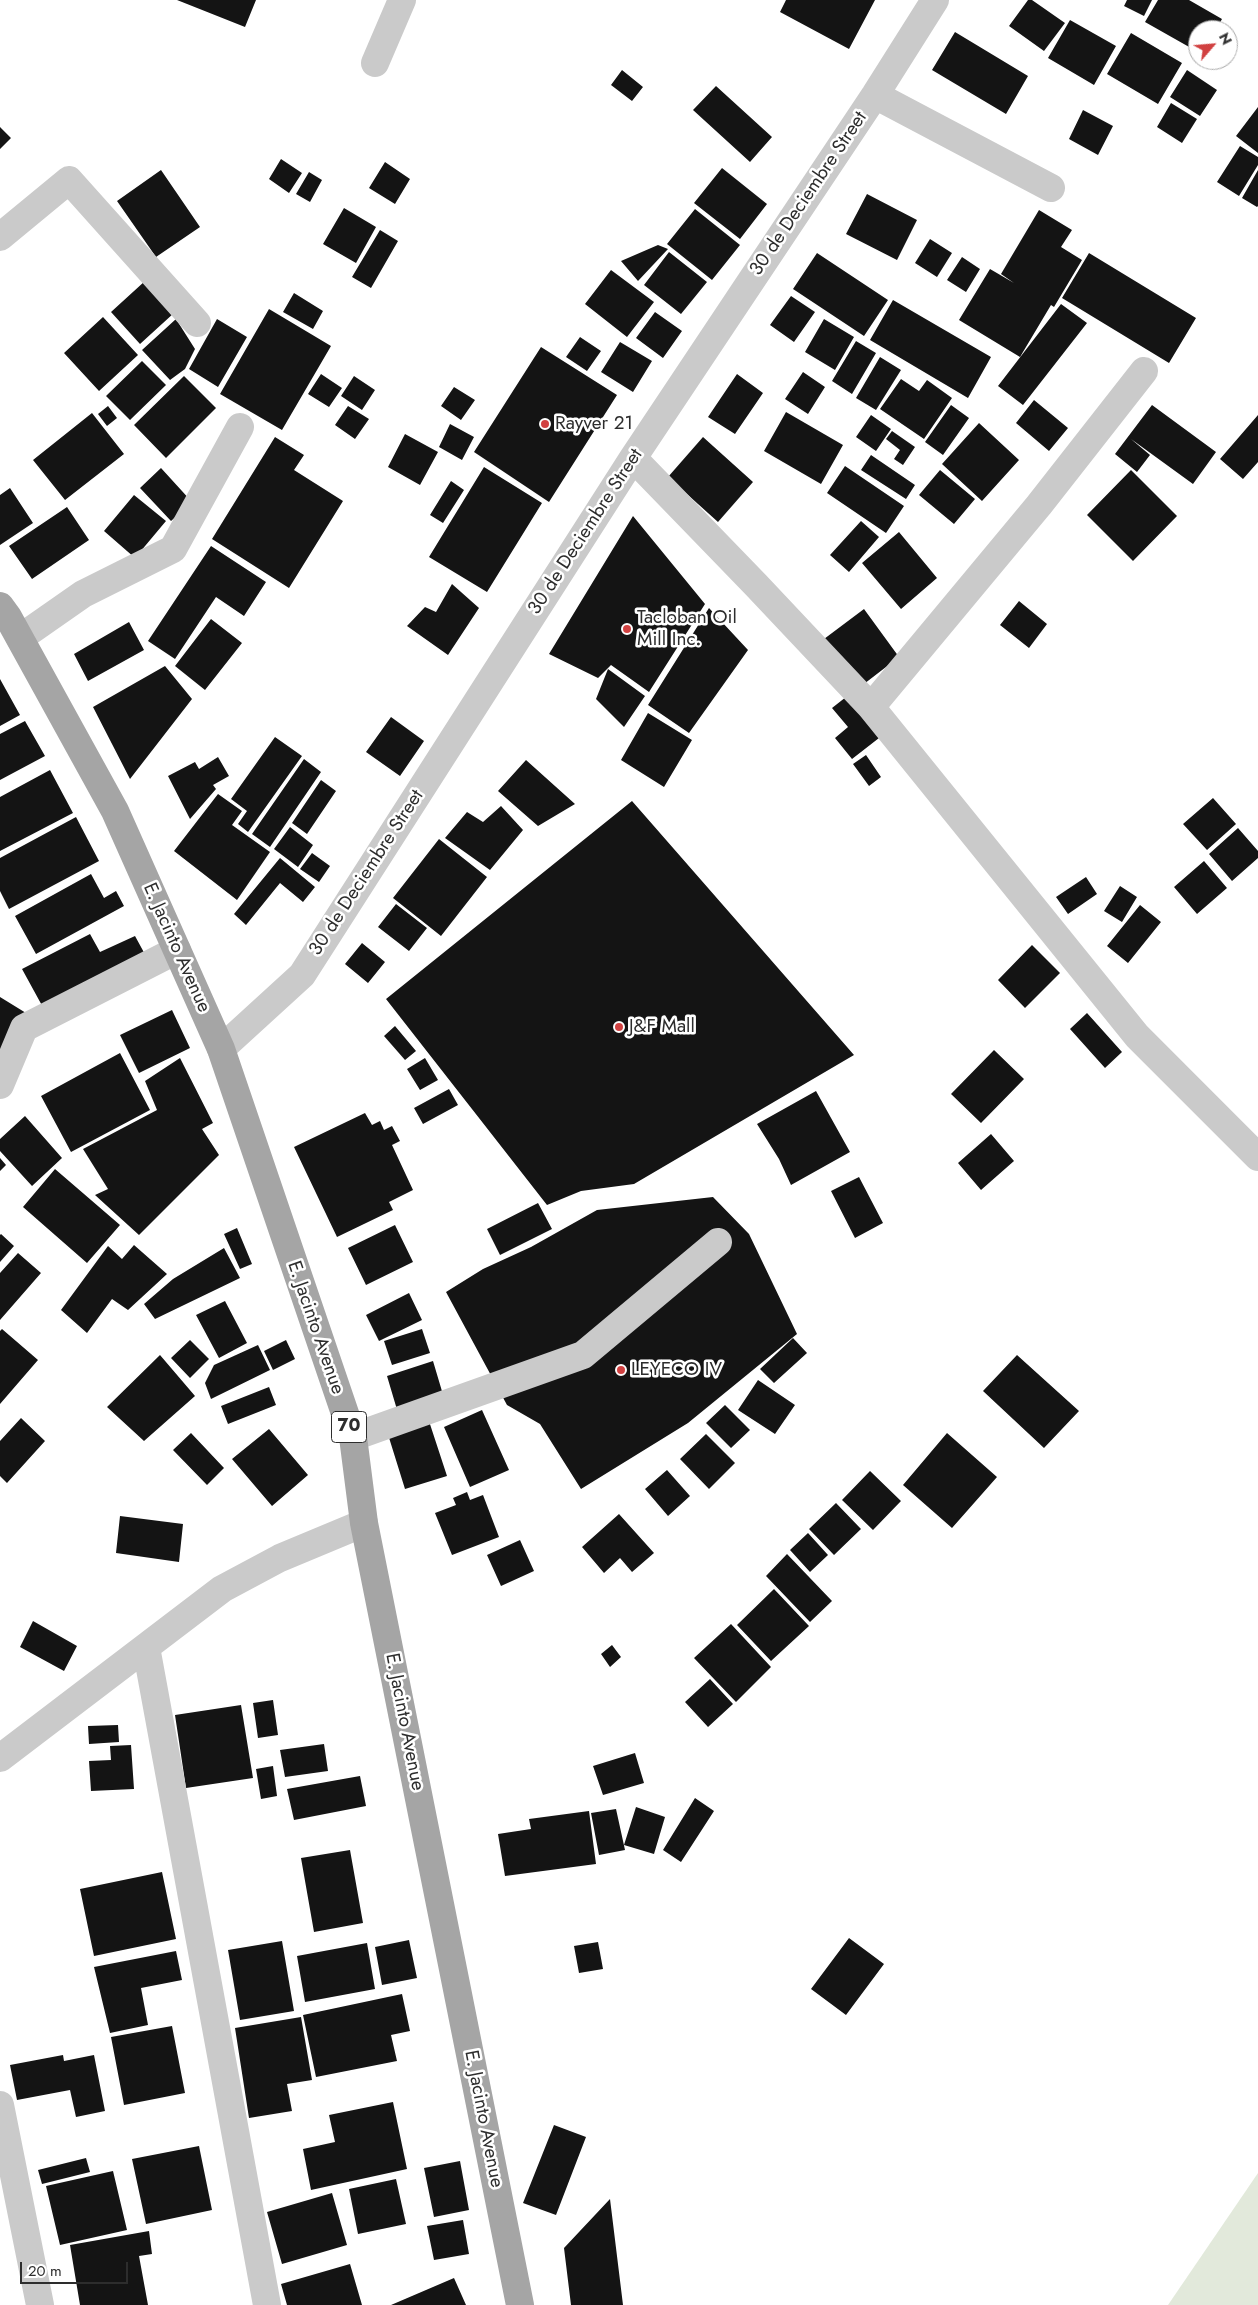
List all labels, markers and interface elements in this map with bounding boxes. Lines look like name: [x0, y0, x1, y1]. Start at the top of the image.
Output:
north arrow: [1188, 20, 1238, 70]
text: N: [1214, 29, 1237, 48]
street label: 30 de Deciembre Street: [746, 108, 872, 280]
place label: Rayver 21: [555, 413, 633, 435]
marker: Rayver 21: [539, 418, 551, 430]
street label: 30 de Deciembre Street: [524, 445, 648, 619]
place label: Tacloban Oil Mill Inc.: [637, 607, 737, 651]
marker: Tacloban Oil Mill Inc.: [621, 623, 633, 635]
street label: 30 de Deciembre Street: [305, 786, 429, 960]
street label: E. Jacinto Avenue: [137, 880, 215, 1016]
place label: J&F Mall: [629, 1016, 695, 1038]
marker: J&F Mall: [613, 1021, 625, 1033]
street label: E. Jacinto Avenue: [282, 1258, 348, 1398]
place label: LEYECO IV: [631, 1359, 722, 1381]
marker: LEYECO IV: [615, 1364, 627, 1376]
road number: 70: [332, 1411, 366, 1442]
street label: E. Jacinto Avenue: [380, 1651, 428, 1793]
street label: E. Jacinto Avenue: [459, 2048, 507, 2190]
scale bar: [22, 2252, 130, 2284]
text: 20 m: [28, 2260, 62, 2282]

